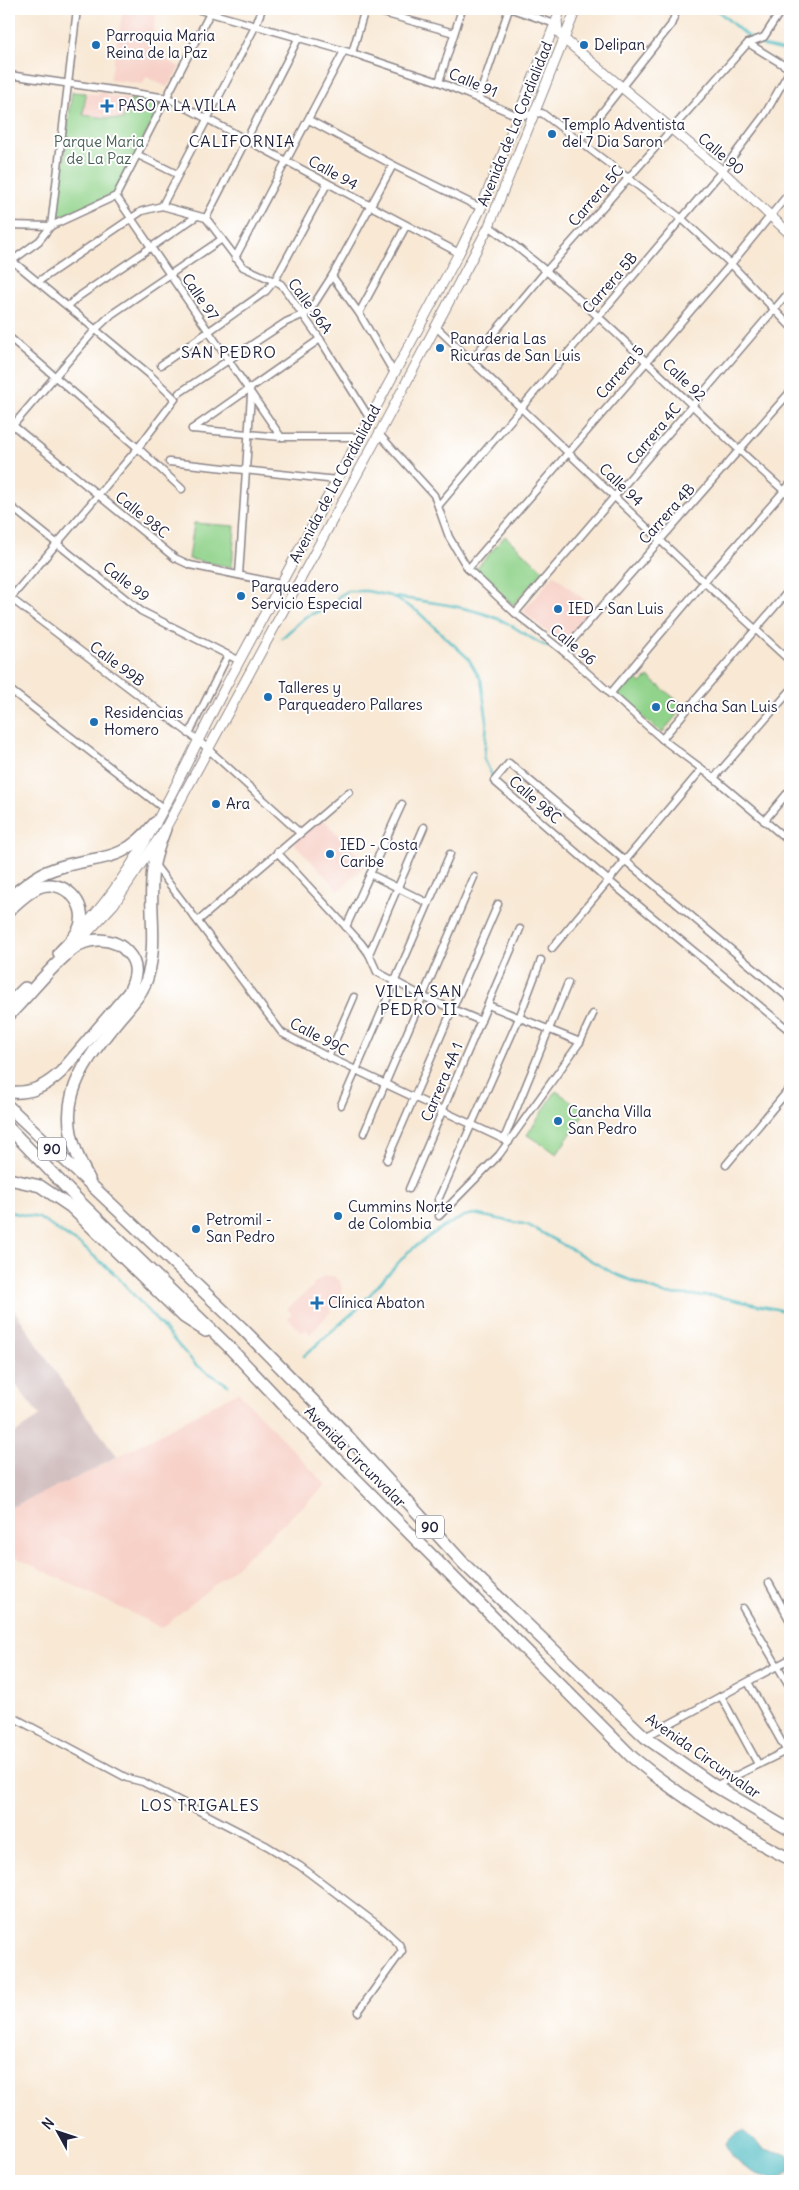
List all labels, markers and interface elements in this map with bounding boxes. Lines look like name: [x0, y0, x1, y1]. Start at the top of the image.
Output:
place label: Parroquia Maria Reina de la Paz: [106, 26, 215, 62]
place label: Delipan: [594, 35, 646, 54]
street label: Avenida de La Cordialidad: [473, 38, 556, 209]
marker: Parroquia Maria Reina de la Paz: [90, 39, 102, 51]
marker: Delipan: [578, 39, 590, 51]
street label: Calle 91: [446, 64, 501, 101]
place label: PASO A LA VILLA: [118, 96, 237, 115]
marker: PASO A LA VILLA: [100, 99, 114, 113]
place label: Templo Adventista del 7 Dia Saron: [562, 115, 686, 151]
marker: Templo Adventista del 7 Dia Saron: [546, 128, 558, 140]
street label: Calle 90: [694, 129, 749, 179]
district label: CALIFORNIA: [189, 131, 295, 151]
park label: Parque Maria de La Paz: [54, 132, 145, 168]
street label: Calle 94: [305, 151, 362, 194]
street label: Carrera 5C: [564, 161, 627, 230]
street label: Carrera 5B: [578, 248, 641, 317]
street label: Calle 97: [178, 270, 223, 324]
street label: Calle 96A: [284, 274, 337, 337]
place label: Panaderia Las Ricuras de San Luis: [450, 329, 581, 365]
street label: Carrera 5: [591, 341, 648, 403]
district label: SAN PEDRO: [181, 342, 277, 362]
marker: Panaderia Las Ricuras de San Luis: [434, 342, 446, 354]
street label: Calle 92: [658, 354, 710, 405]
street label: Carrera 4C: [622, 399, 685, 468]
street label: Avenida de La Cordialidad: [285, 401, 384, 566]
street label: Calle 94: [595, 459, 648, 510]
street label: Carrera 4B: [635, 479, 699, 548]
street label: Calle 98C: [112, 487, 173, 542]
street label: Calle 99: [99, 558, 153, 606]
place label: Parqueadero Servicio Especial: [251, 577, 362, 613]
marker: Parqueadero Servicio Especial: [235, 590, 247, 602]
place label: IED - San Luis: [568, 599, 664, 618]
marker: IED - San Luis: [552, 603, 564, 615]
street label: Calle 96: [547, 620, 600, 669]
street label: Calle 99B: [86, 637, 149, 690]
place label: Talleres y Parqueadero Pallares: [278, 678, 423, 714]
marker: Talleres y Parqueadero Pallares: [262, 691, 274, 703]
place label: Cancha San Luis: [666, 697, 778, 716]
marker: Cancha San Luis: [650, 701, 662, 713]
place label: Residencias Homero: [104, 703, 184, 739]
marker: Residencias Homero: [88, 716, 100, 728]
street label: Calle 98C: [505, 772, 566, 828]
place label: Ara: [226, 794, 251, 813]
marker: Ara: [210, 798, 222, 810]
place label: IED - Costa Caribe: [340, 835, 419, 871]
marker: IED - Costa Caribe: [324, 848, 336, 860]
district label: VILLA SAN PEDRO II: [375, 981, 463, 1019]
street label: Calle 99C: [287, 1013, 352, 1060]
street label: Carrera 4A 1: [416, 1039, 467, 1124]
place label: Cancha Villa San Pedro: [568, 1102, 652, 1138]
marker: Cancha Villa San Pedro: [552, 1115, 564, 1127]
road number: 90: [38, 1138, 66, 1160]
place label: Cummins Norte de Colombia: [348, 1197, 453, 1233]
place label: Petromil - San Pedro: [206, 1210, 275, 1246]
marker: Cummins Norte de Colombia: [332, 1210, 344, 1222]
marker: Petromil - San Pedro: [190, 1223, 202, 1235]
place label: Clínica Abaton: [328, 1293, 425, 1312]
marker: Clínica Abaton: [310, 1296, 324, 1310]
street label: Avenida Circunvalar: [301, 1402, 410, 1511]
road number: 90: [416, 1515, 444, 1538]
street label: Avenida Circunvalar: [642, 1709, 764, 1802]
district label: LOS TRIGALES: [140, 1795, 260, 1815]
north arrow: [32, 2108, 82, 2158]
text: N: [38, 2114, 58, 2133]

